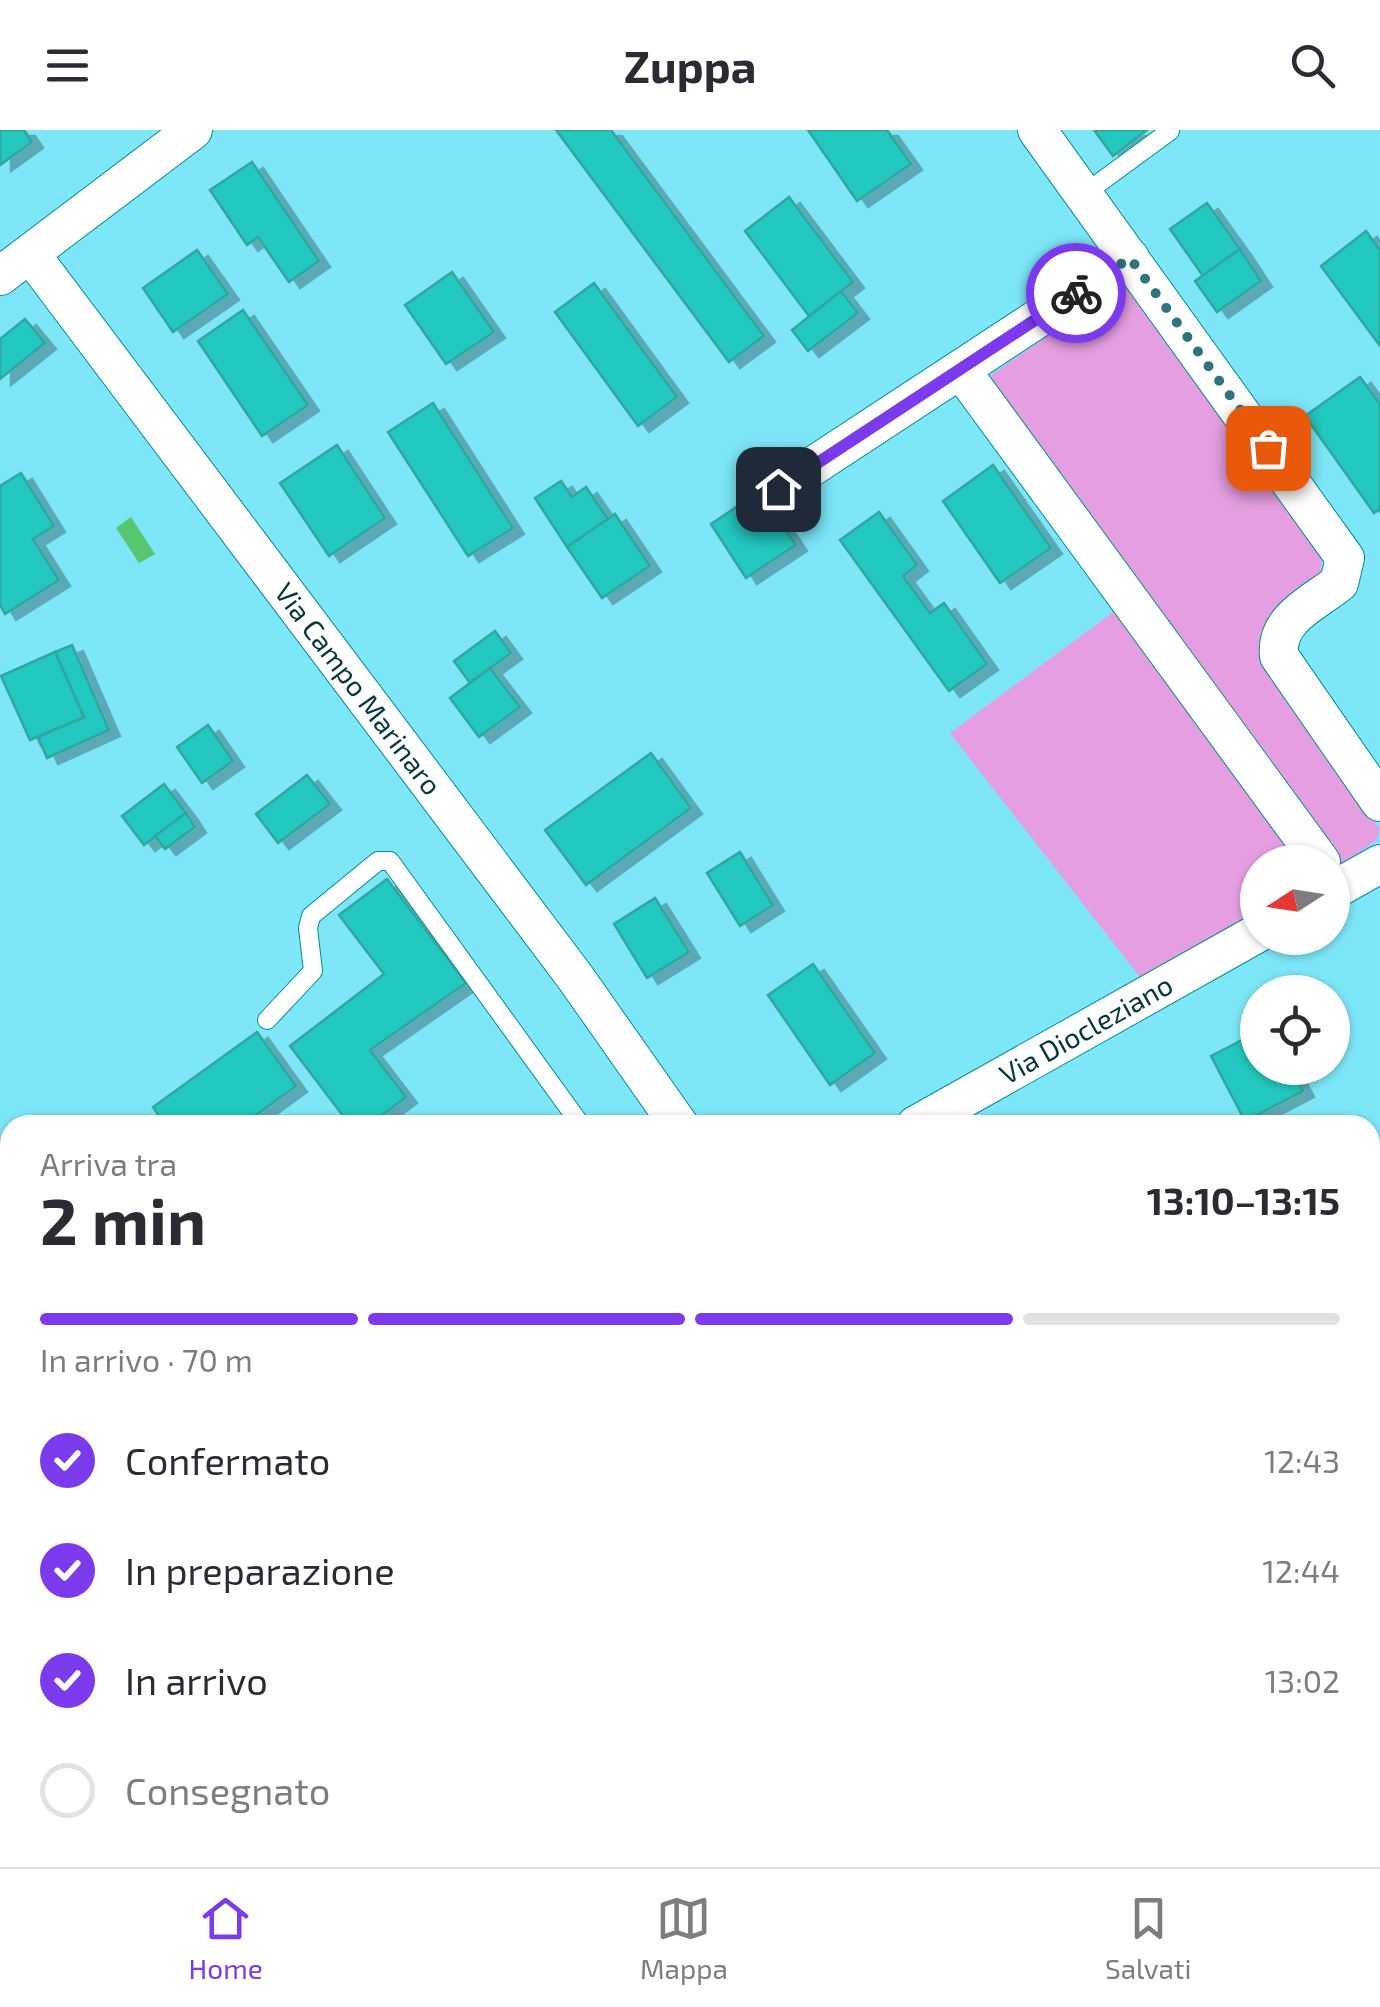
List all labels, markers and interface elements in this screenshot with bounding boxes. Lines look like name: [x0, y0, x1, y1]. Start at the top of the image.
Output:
icon: menu: [40, 38, 95, 93]
text: Zuppa: [624, 38, 756, 92]
icon: search: [1285, 38, 1340, 93]
courier: [1026, 243, 1126, 343]
icon: bike: [1049, 266, 1104, 321]
pin: [1226, 406, 1311, 491]
icon: bag: [1241, 421, 1296, 476]
pin: [736, 447, 821, 532]
icon: home: [751, 462, 806, 517]
street label: Via Campo Marinaro: [268, 576, 450, 801]
north arrow: [1240, 845, 1350, 955]
map controls: [1240, 845, 1350, 1085]
street label: Via Diocleziano: [993, 967, 1178, 1091]
button: locate: [1240, 975, 1350, 1085]
text: Arriva tra: [40, 1144, 177, 1182]
text: 13:10–13:15: [1147, 1177, 1340, 1223]
text: 2 min: [40, 1180, 206, 1258]
text: In arrivo · 70 m: [40, 1340, 253, 1378]
icon: check: [40, 1433, 95, 1488]
text: Confermato: [125, 1437, 330, 1483]
text: 12:43: [1264, 1441, 1340, 1479]
icon: check: [40, 1543, 95, 1598]
text: In preparazione: [125, 1547, 395, 1593]
text: 12:44: [1262, 1551, 1340, 1589]
icon: check: [40, 1653, 95, 1708]
text: In arrivo: [125, 1657, 268, 1703]
text: 13:02: [1265, 1661, 1340, 1699]
text: Consegnato: [125, 1767, 330, 1813]
tab: Home: [189, 1891, 263, 1985]
tab: Mappa: [640, 1891, 728, 1985]
tab: Salvati: [1105, 1891, 1191, 1985]

